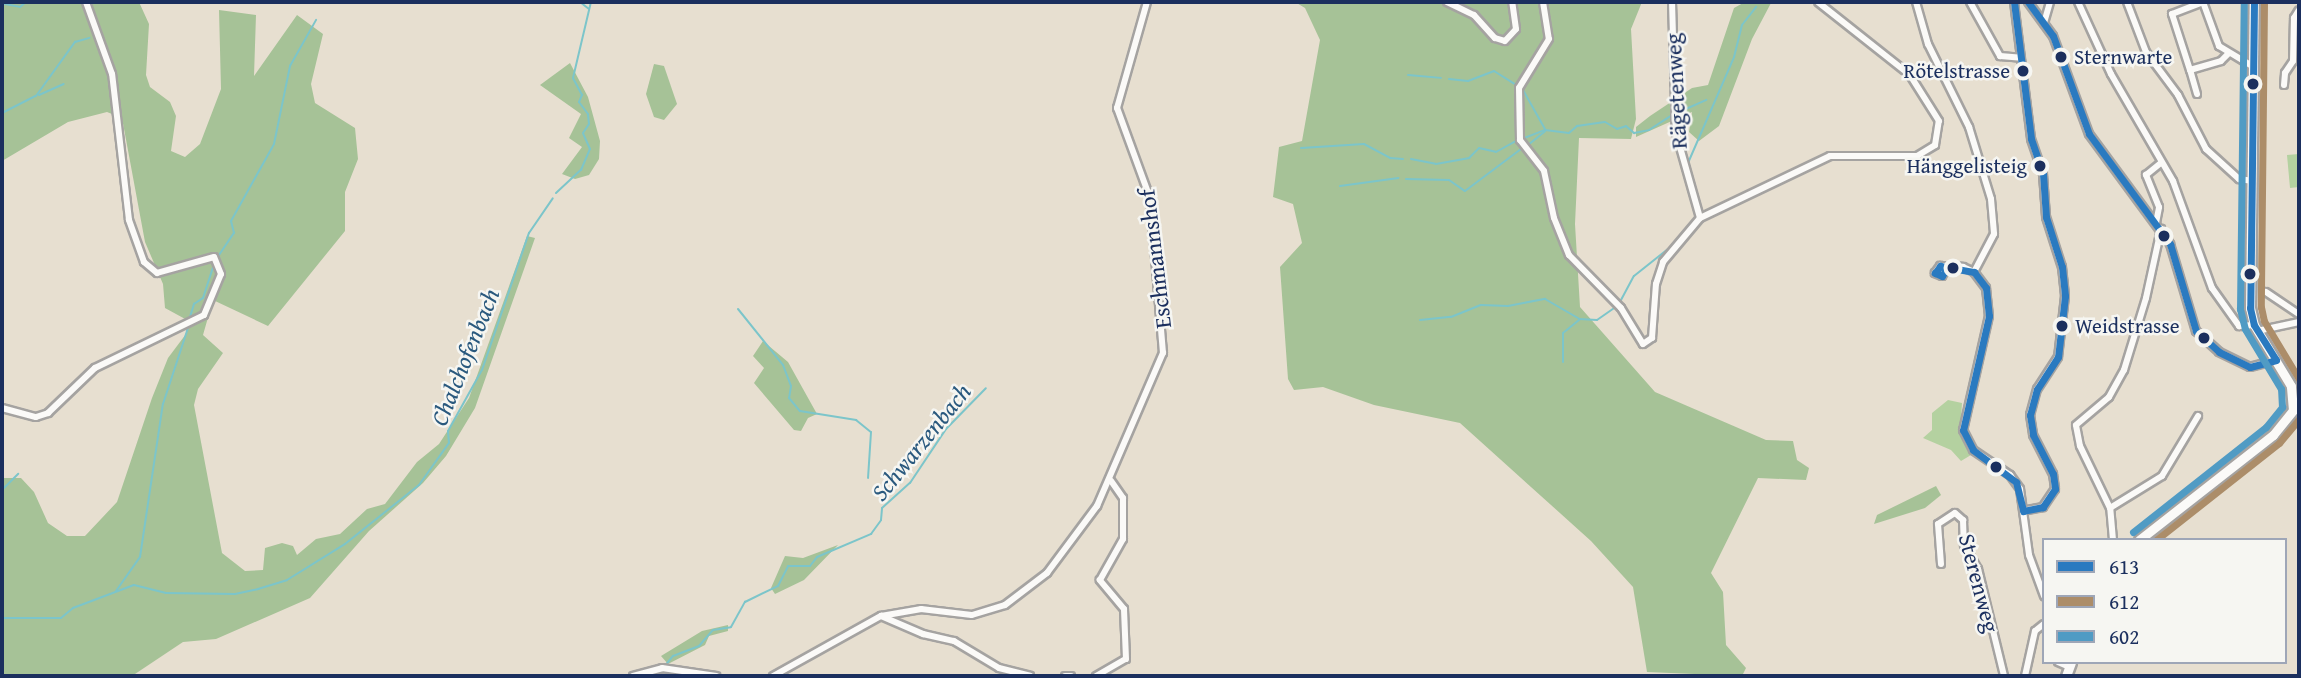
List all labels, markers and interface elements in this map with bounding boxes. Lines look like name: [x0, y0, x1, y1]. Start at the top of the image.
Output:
street label: Rägetenweg: [1659, 32, 1693, 150]
place label: Sternwarte: [2074, 44, 2172, 70]
marker: Sternwarte: [2054, 50, 2068, 64]
place label: Rötelstrasse: [1903, 58, 2010, 84]
marker: Rötelstrasse: [2016, 64, 2030, 78]
unlabelled marker: [2246, 77, 2260, 91]
place label: Hänggelisteig: [1907, 153, 2027, 179]
marker: Hänggelisteig: [2033, 159, 2047, 173]
street label: Eschmannshof: [1133, 188, 1177, 330]
unlabelled marker: [2157, 229, 2171, 243]
unlabelled marker: [1946, 261, 1960, 275]
unlabelled marker: [2243, 267, 2257, 281]
water label: Chalchofenbach: [424, 284, 506, 430]
place label: Weidstrasse: [2075, 313, 2180, 339]
marker: Weidstrasse: [2055, 319, 2069, 333]
unlabelled marker: [2197, 331, 2211, 345]
water label: Schwarzenbach: [865, 378, 977, 506]
unlabelled marker: [1989, 460, 2003, 474]
street label: Sterenweg: [1953, 531, 2005, 635]
legend: [2042, 538, 2287, 664]
text: 613: [2109, 551, 2139, 582]
text: 612: [2109, 586, 2139, 617]
text: 602: [2109, 621, 2139, 652]

